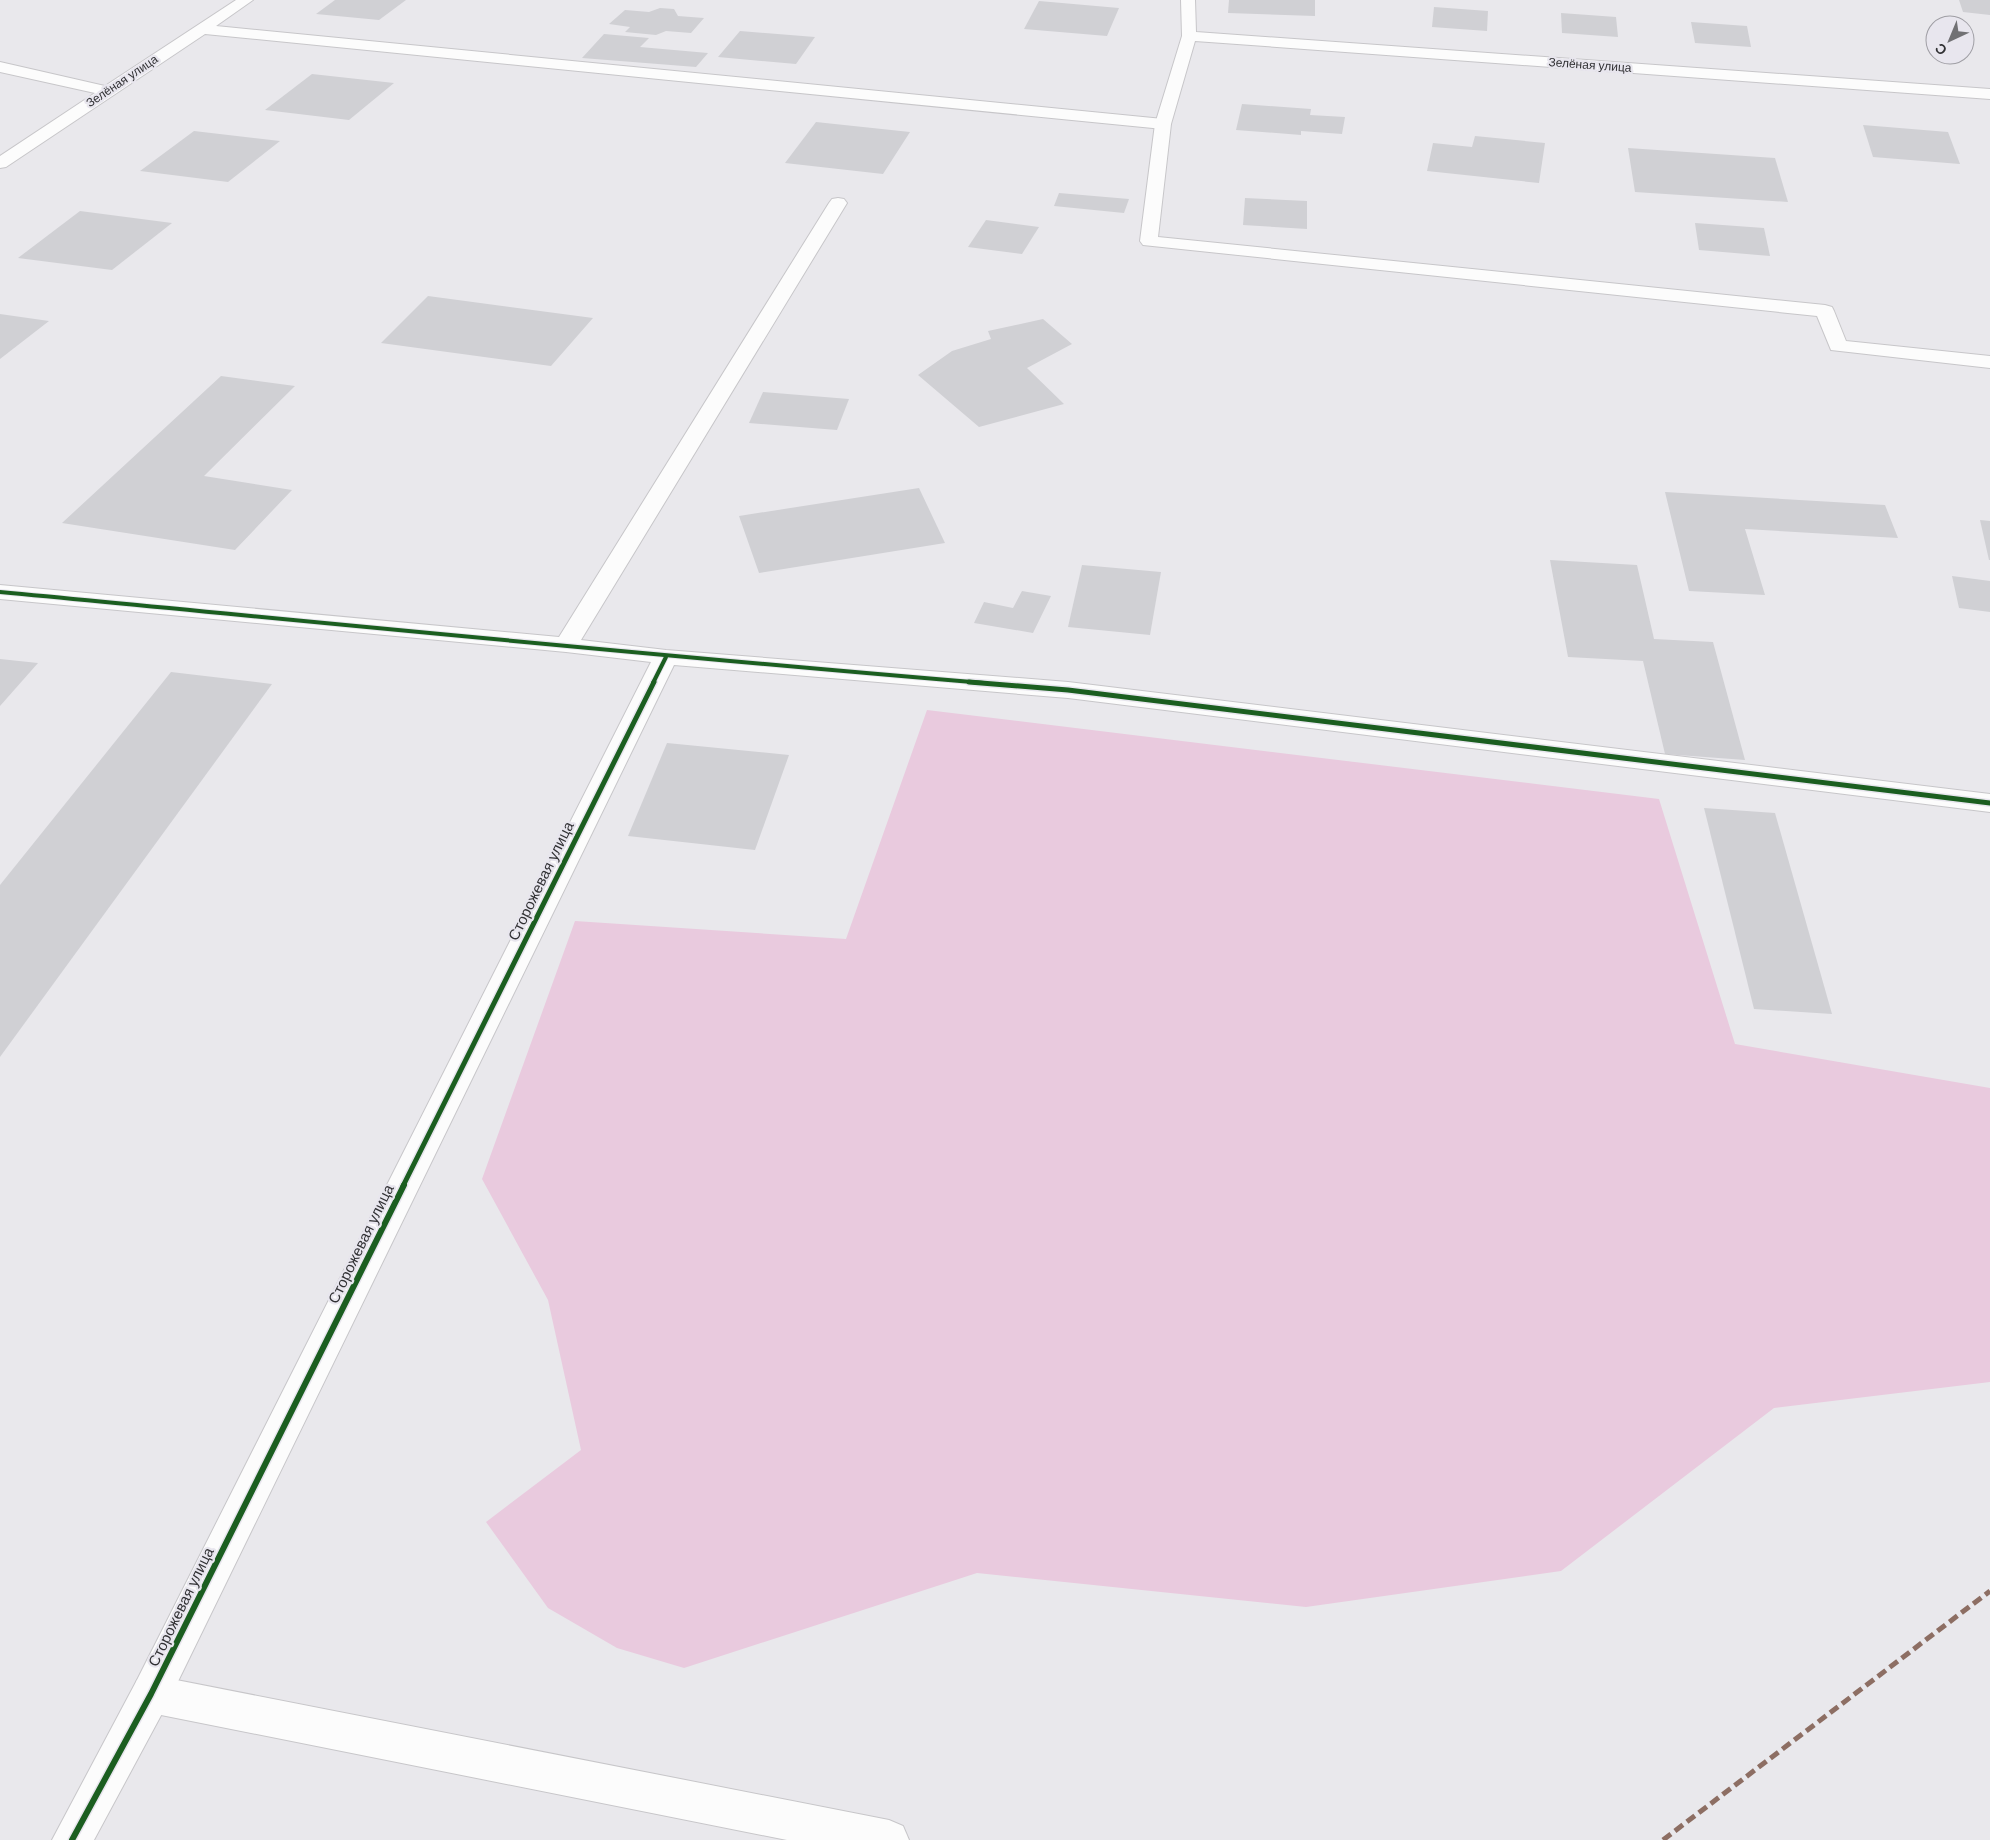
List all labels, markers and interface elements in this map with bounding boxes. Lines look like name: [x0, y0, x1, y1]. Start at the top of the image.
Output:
north arrow: [1925, 15, 1975, 65]
text: С: [1931, 39, 1951, 59]
street label: Зелёная улица: [83, 51, 161, 111]
street label: Зелёная улица: [1548, 54, 1632, 76]
street label: Сторожевая улица: [503, 817, 579, 944]
street label: Сторожевая улица: [323, 1180, 399, 1307]
street label: Сторожевая улица: [143, 1543, 219, 1670]

